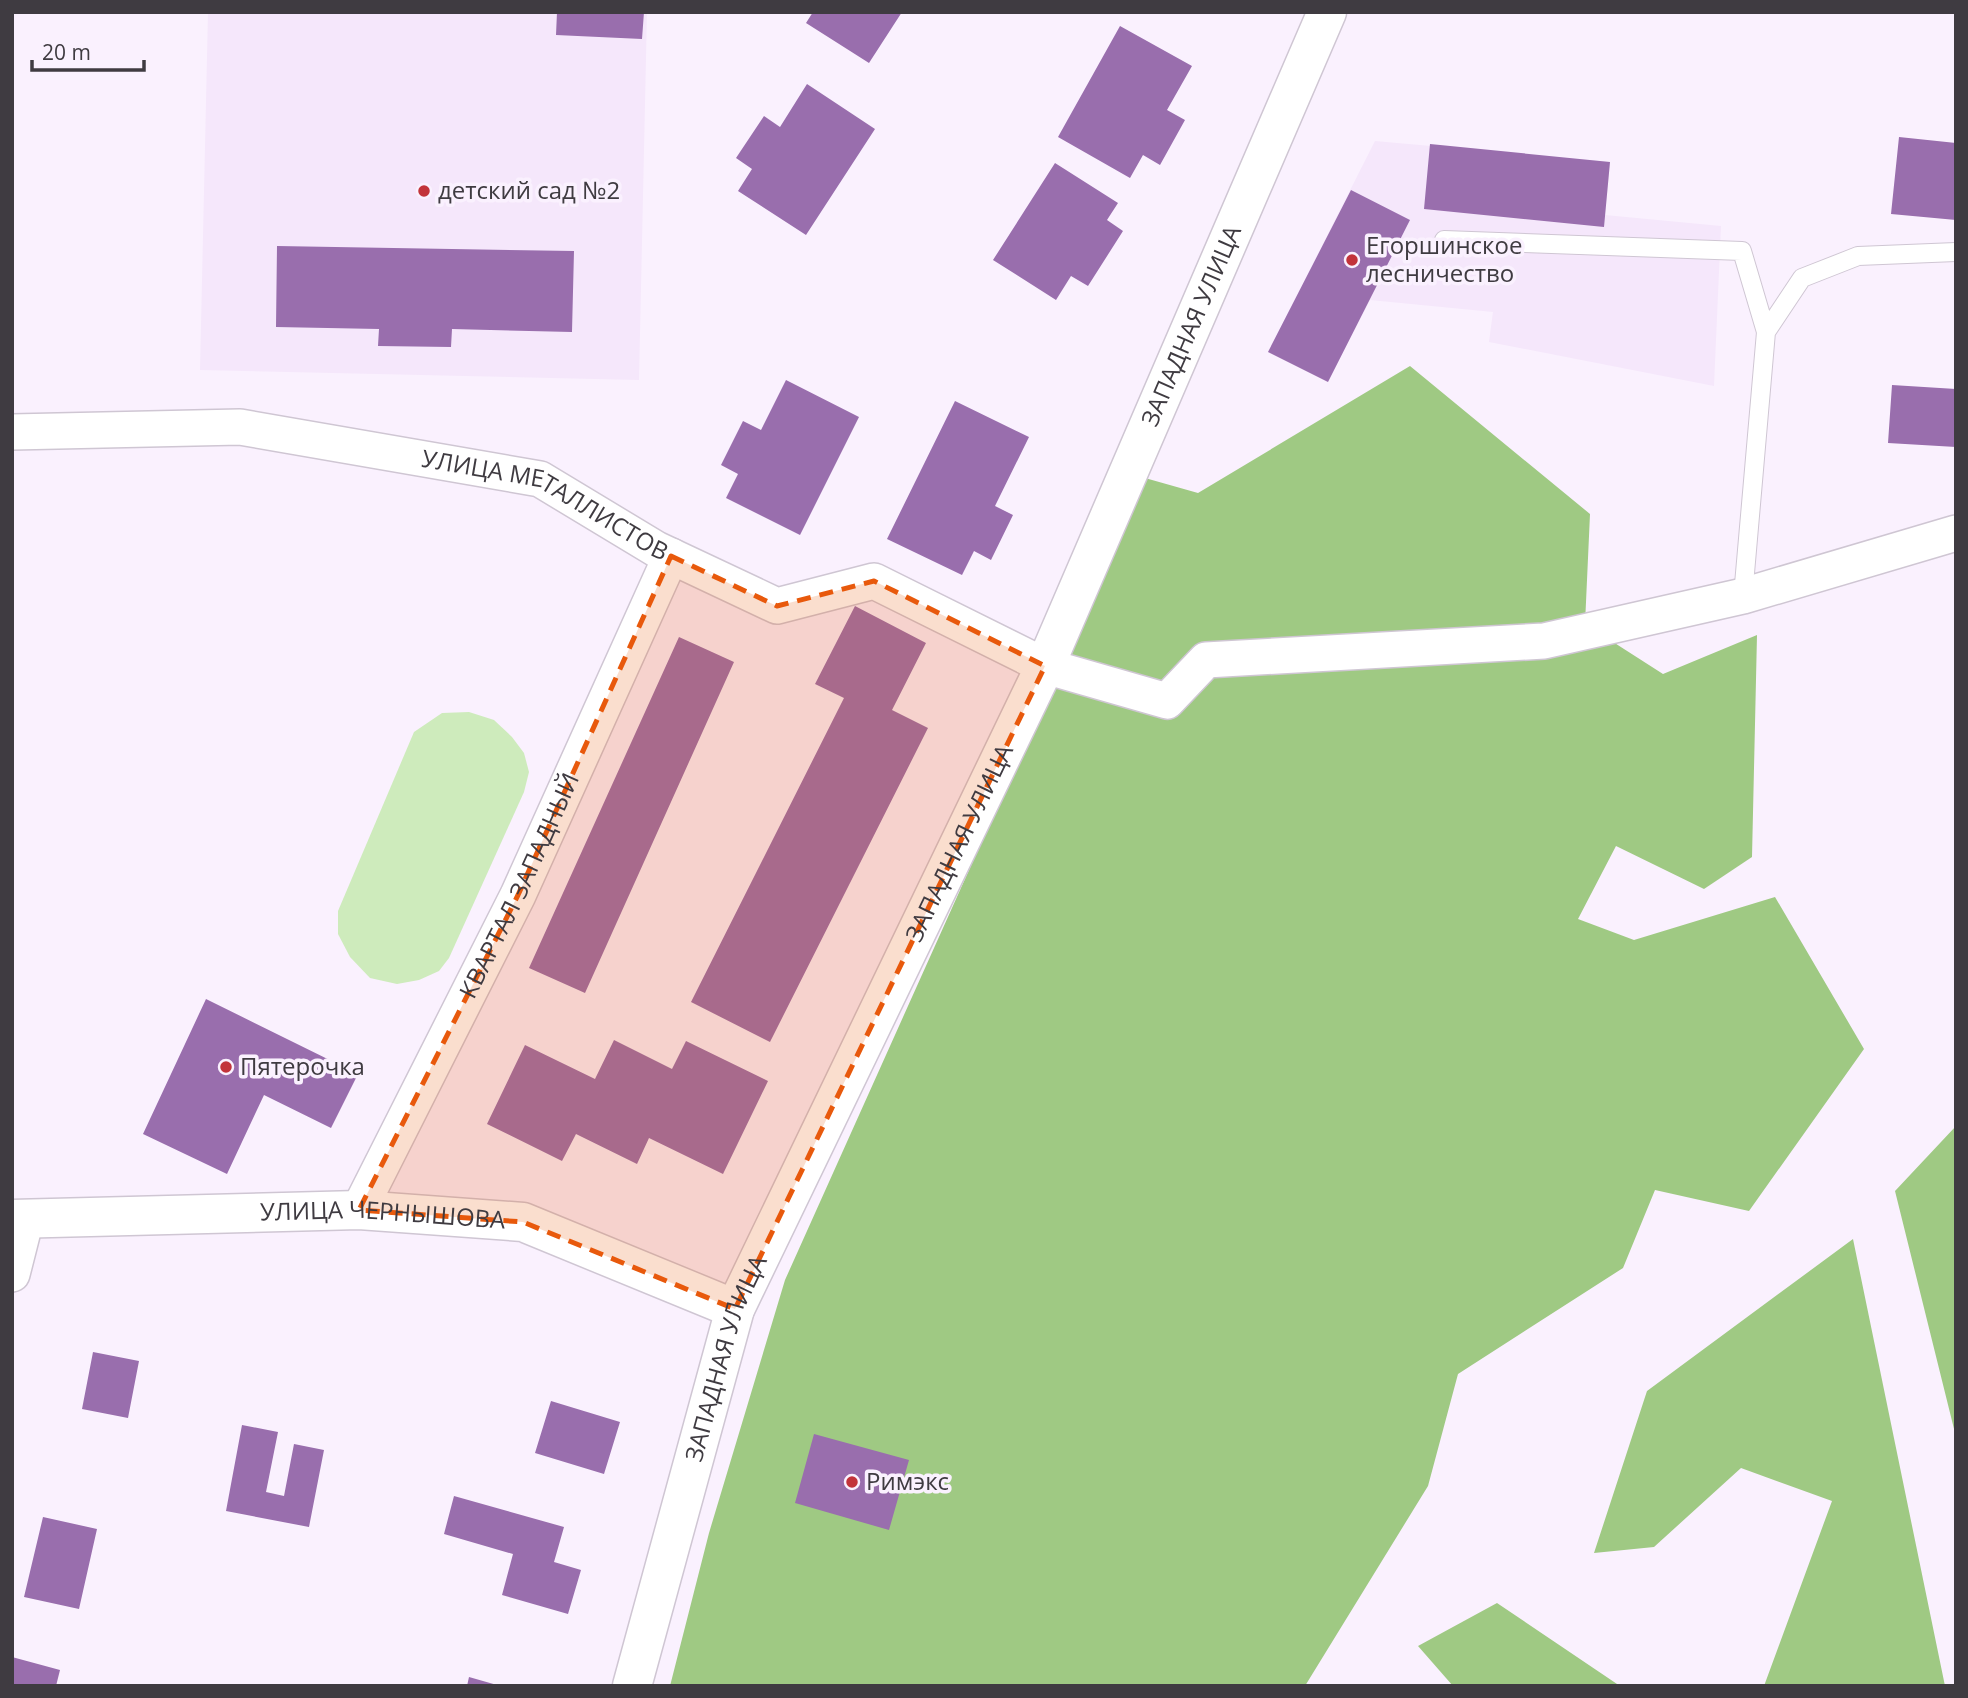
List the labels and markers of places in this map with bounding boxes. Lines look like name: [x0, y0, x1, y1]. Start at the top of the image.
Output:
place label: детский сад №2: [438, 173, 620, 206]
marker: детский сад №2: [416, 183, 432, 199]
place label: Егоршинское лесничество: [1366, 228, 1522, 289]
marker: Егоршинское лесничество: [1344, 252, 1360, 268]
place label: Пятерочка: [240, 1049, 365, 1082]
marker: Пятерочка: [218, 1059, 234, 1075]
place label: Римэкс: [866, 1464, 949, 1497]
marker: Римэкс: [844, 1474, 860, 1490]

